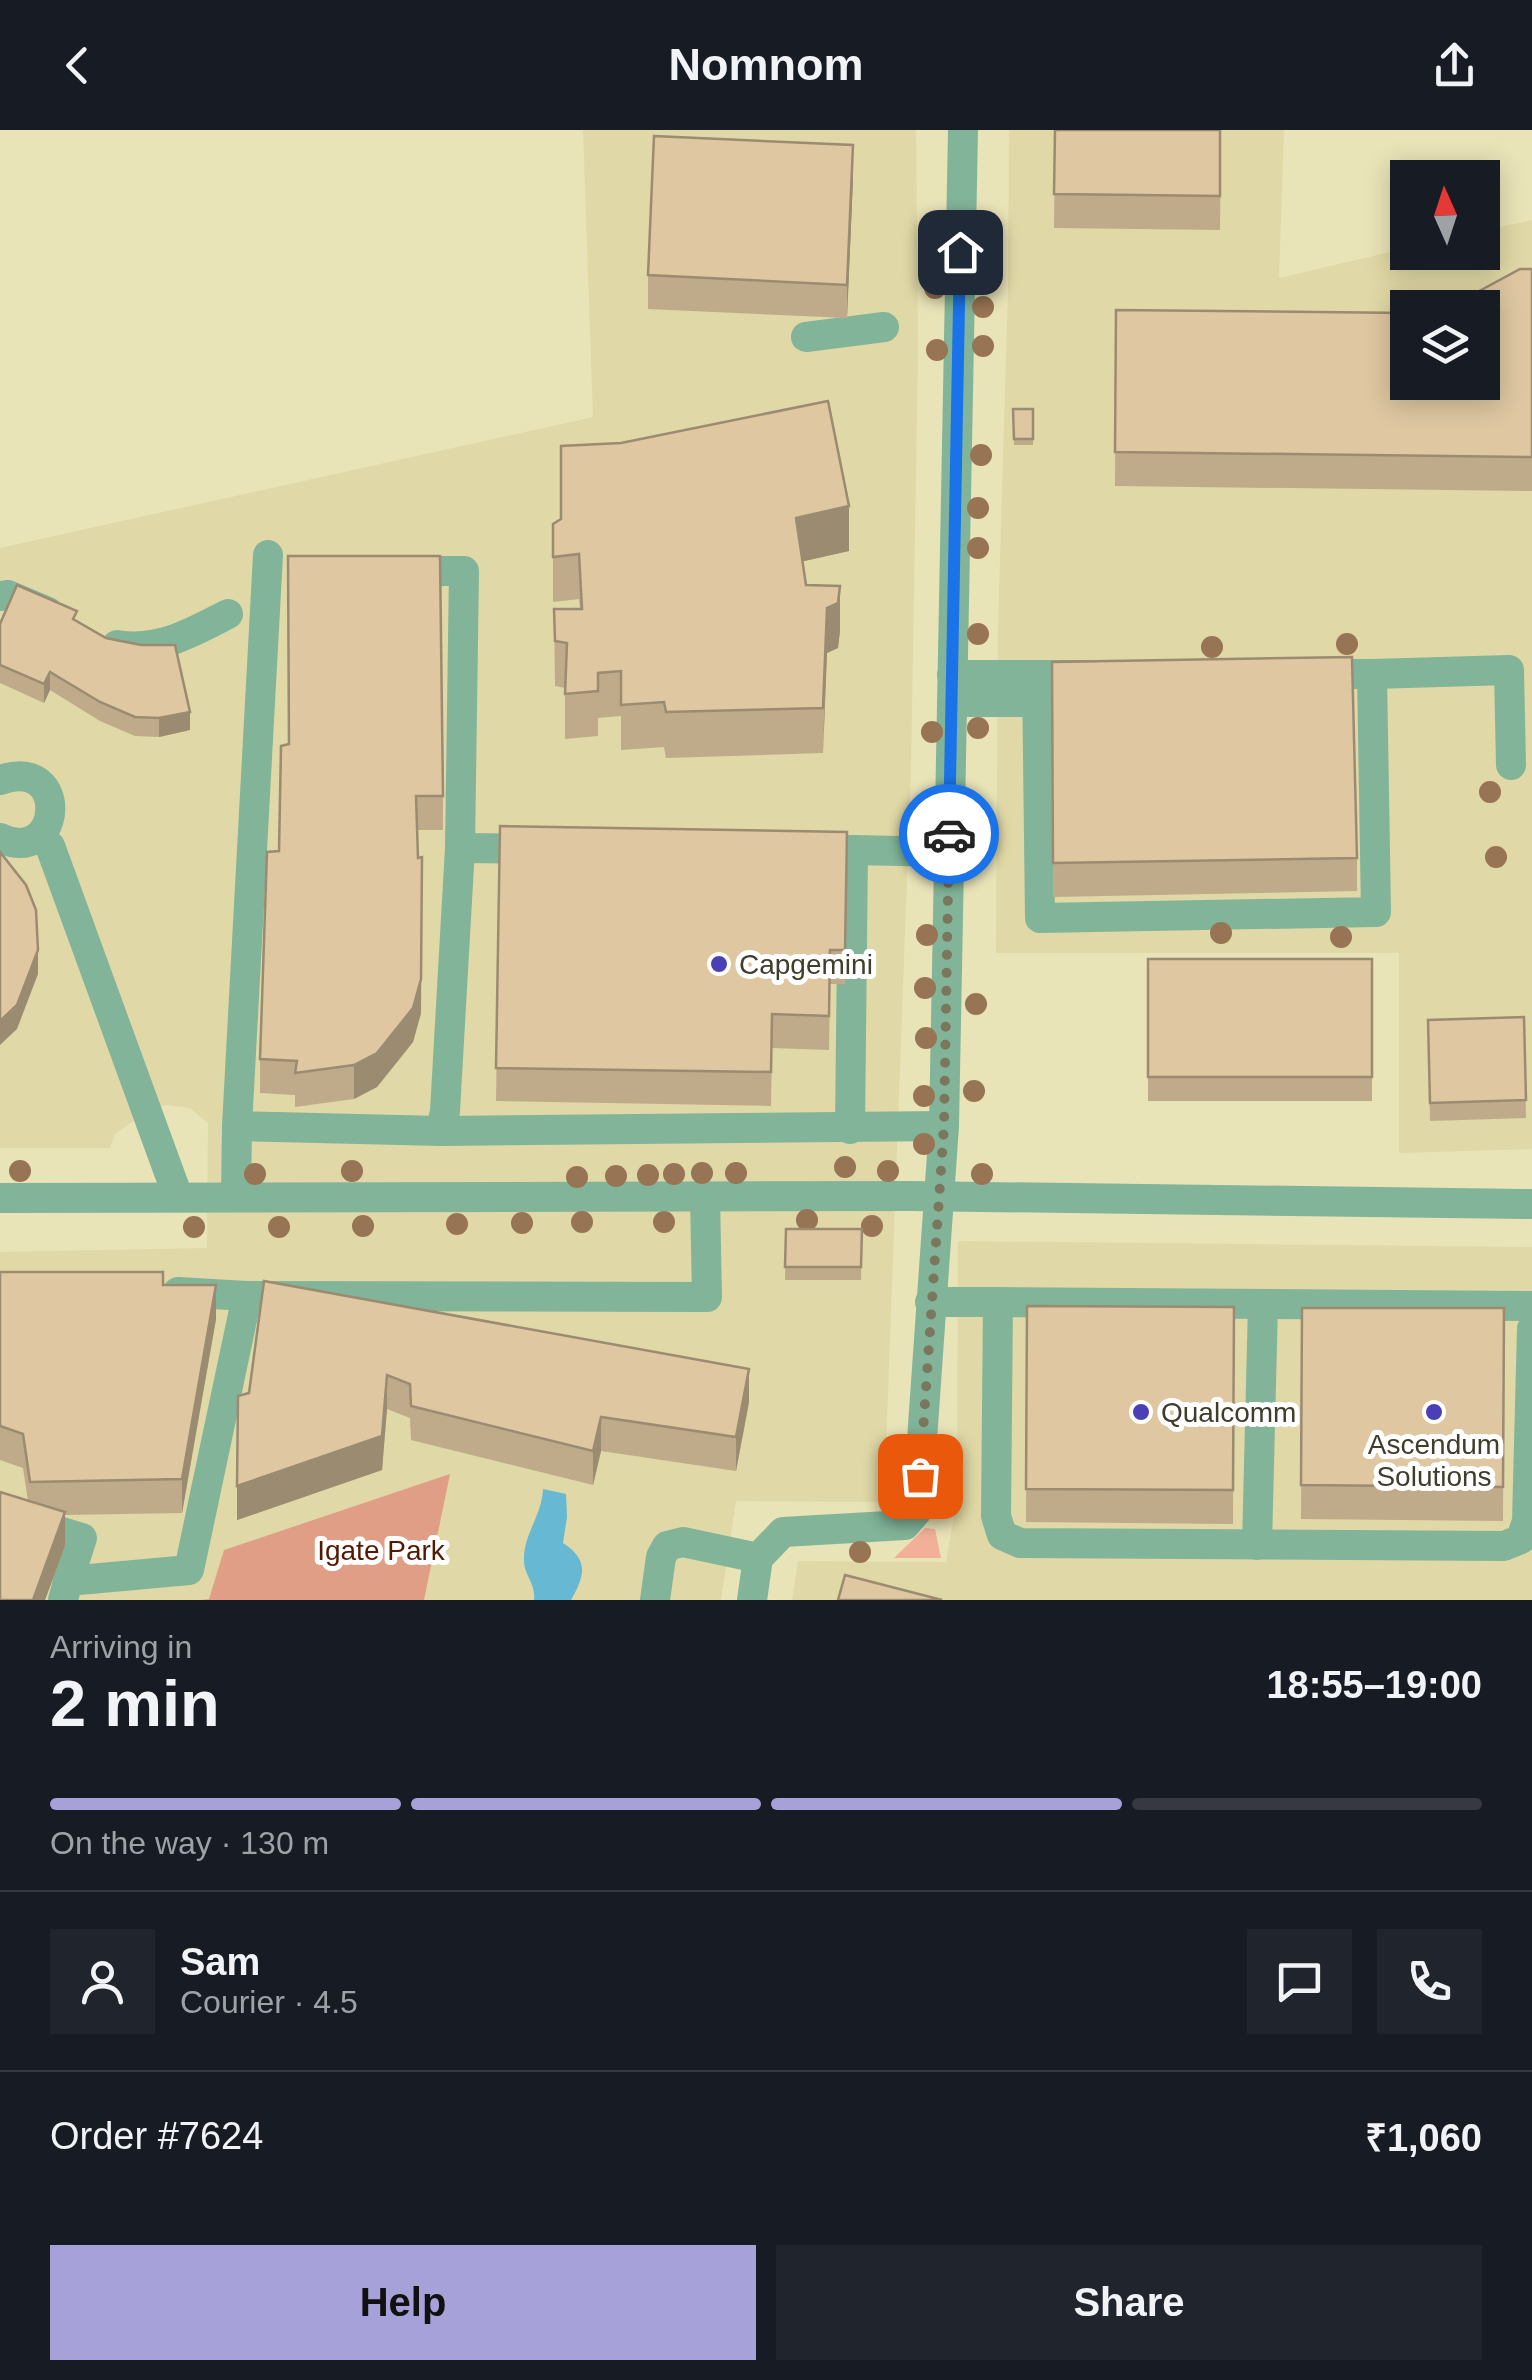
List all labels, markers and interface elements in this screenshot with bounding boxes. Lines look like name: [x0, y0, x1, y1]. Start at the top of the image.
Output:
icon: back: [50, 38, 105, 93]
icon: share: [1427, 38, 1482, 93]
text: Nomnom: [669, 39, 864, 90]
north arrow: [1390, 160, 1500, 270]
map controls: [1390, 160, 1500, 400]
pin: [918, 210, 1003, 295]
icon: home: [933, 225, 988, 280]
button: layers: [1390, 290, 1500, 400]
courier: [899, 784, 999, 884]
icon: car: [922, 807, 977, 862]
place label: Capgemini: [739, 949, 873, 980]
marker: Capgemini: [708, 953, 730, 975]
place label: Qualcomm: [1161, 1397, 1296, 1428]
marker: Qualcomm: [1130, 1401, 1152, 1423]
marker: Ascendum Solutions: [1423, 1401, 1445, 1423]
place label: Ascendum Solutions: [1368, 1429, 1500, 1492]
pin: [878, 1434, 963, 1519]
icon: bag: [893, 1449, 948, 1504]
park label: Igate Park: [317, 1535, 446, 1566]
text: Arriving in: [50, 1629, 192, 1665]
text: 18:55–19:00: [1266, 1664, 1482, 1706]
text: 2 min: [50, 1667, 220, 1740]
text: On the way · 130 m: [50, 1825, 329, 1861]
button: person: [50, 1929, 155, 2034]
button: chat: [1247, 1929, 1352, 2034]
button: phone: [1377, 1929, 1482, 2034]
text: Sam: [180, 1941, 260, 1983]
text: Courier · 4.5: [180, 1984, 358, 2020]
text: Order #7624: [50, 2115, 263, 2157]
text: ₹1,060: [1365, 2117, 1482, 2159]
button: Help: [50, 2245, 756, 2360]
button: Share: [776, 2245, 1482, 2360]

